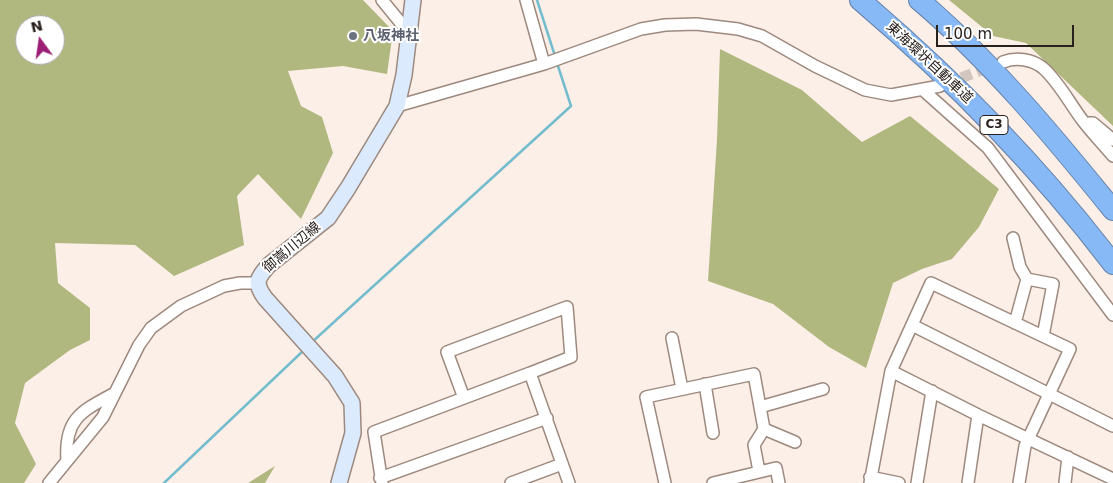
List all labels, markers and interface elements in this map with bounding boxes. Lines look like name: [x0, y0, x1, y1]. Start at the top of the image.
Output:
north arrow: [15, 15, 65, 65]
scale bar: [938, 15, 1076, 47]
text: N: [29, 17, 44, 36]
street label: 東海環状自動車道: [882, 19, 976, 107]
text: 100 m: [944, 25, 992, 43]
place label: 八坂神社: [363, 28, 419, 44]
marker: 八坂神社: [347, 30, 359, 42]
road number: C3: [980, 116, 1008, 134]
street label: 御嵩川辺線: [260, 219, 324, 277]

